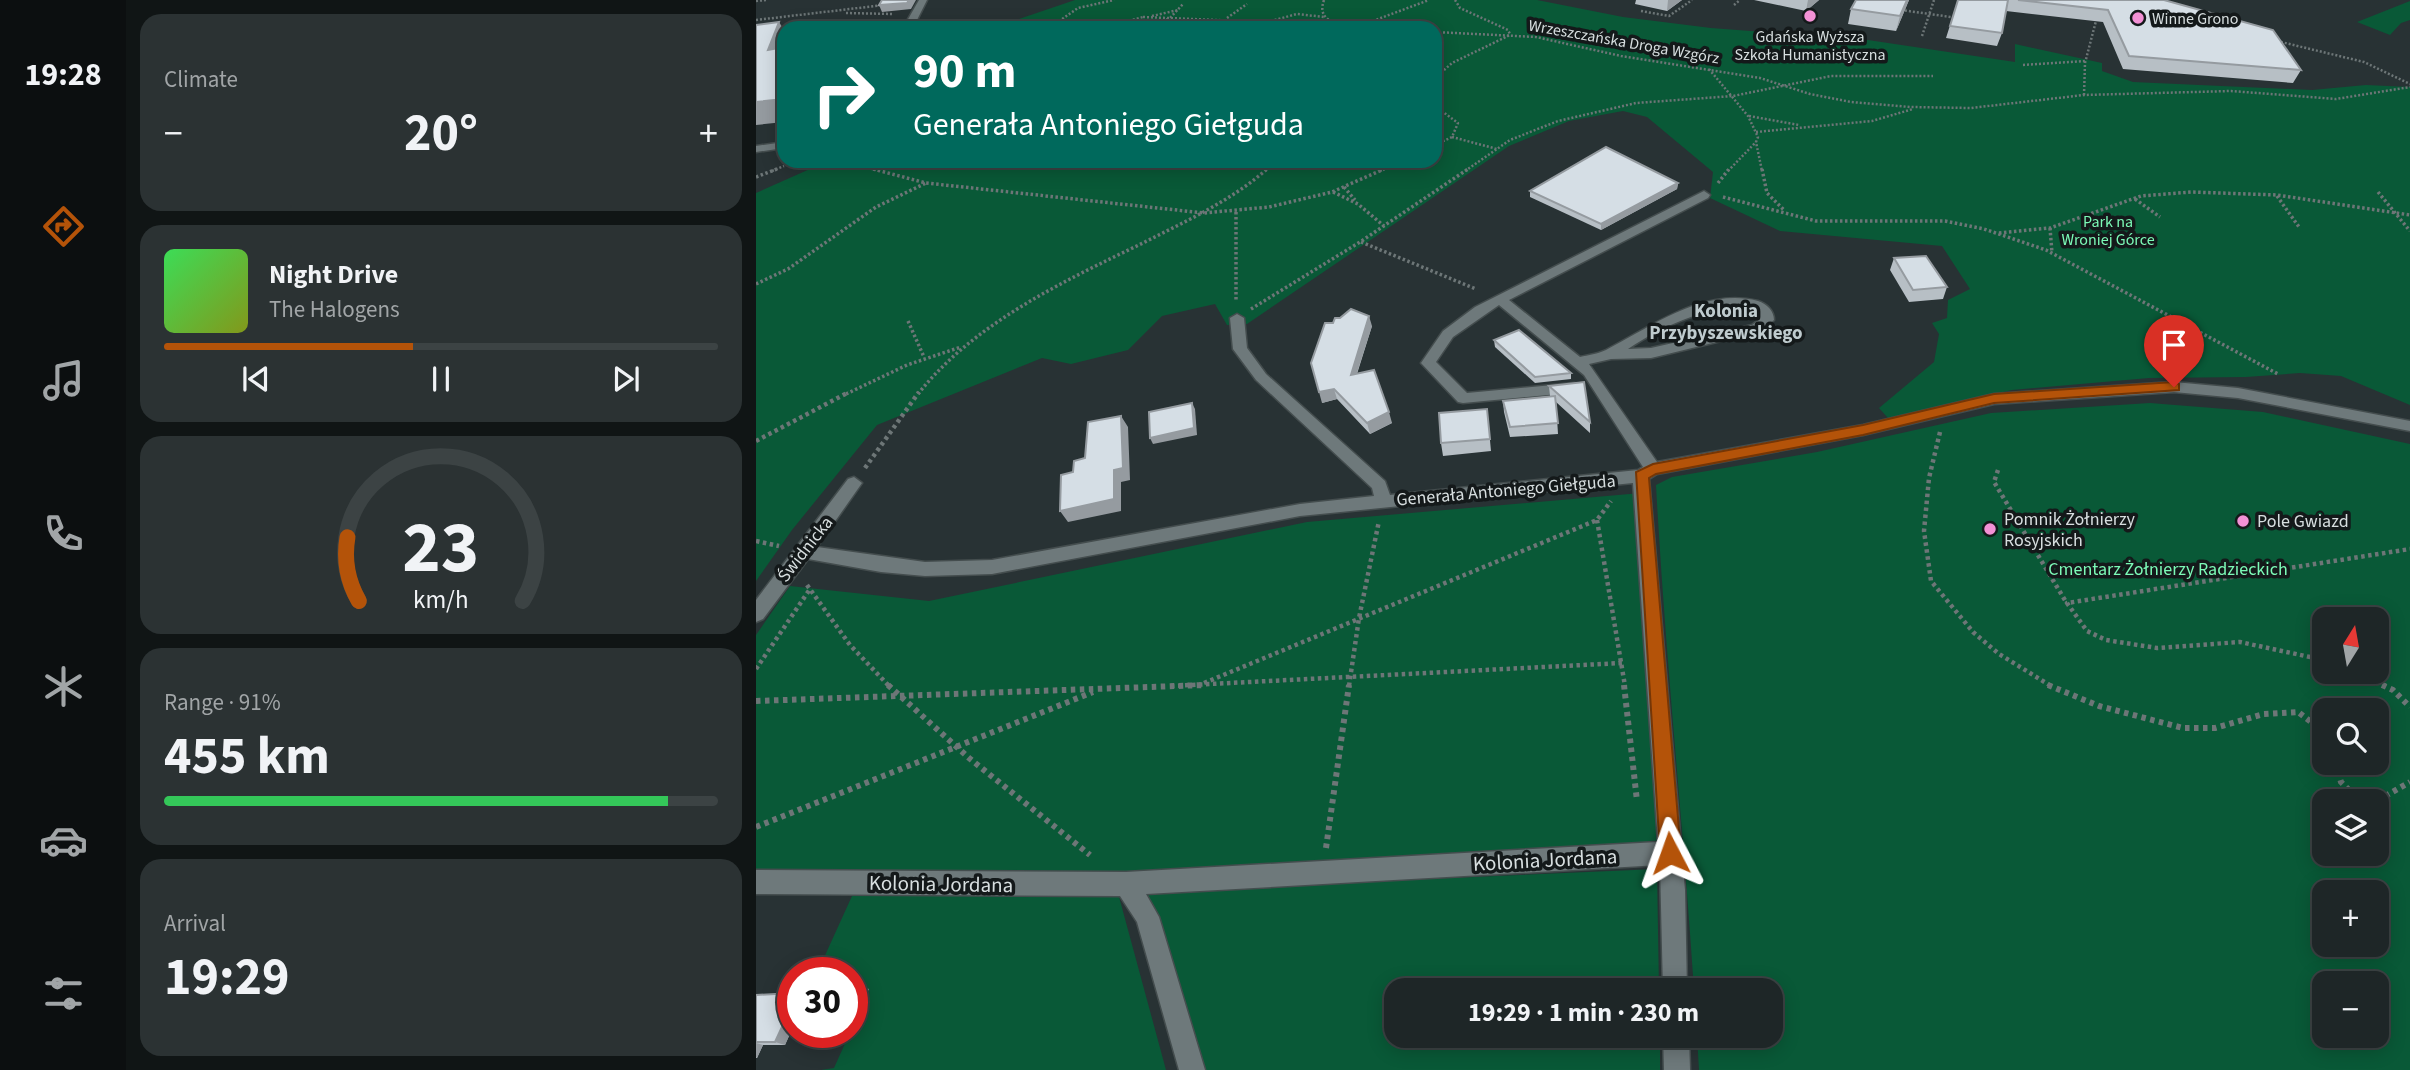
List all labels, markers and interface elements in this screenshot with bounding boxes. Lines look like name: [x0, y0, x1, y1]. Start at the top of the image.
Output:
marker: Gdańska Wyższa Szkoła Humanistyczna: [1802, 8, 1818, 24]
place label: Winne Grono: [2152, 8, 2239, 30]
marker: Winne Grono: [2130, 10, 2146, 26]
street label: Wrzeszczańska Droga Wzgórz: [1527, 14, 1721, 70]
place label: Gdańska Wyższa Szkoła Humanistyczna: [1735, 26, 1885, 66]
text: 90 m: [913, 37, 1017, 107]
icon: right: [798, 49, 889, 140]
text: 19:28: [24, 52, 102, 98]
text: Climate: [164, 63, 238, 96]
text: 20°: [404, 97, 478, 171]
text: Generała Antoniego Giełguda: [913, 102, 1304, 148]
text: −: [164, 107, 183, 161]
text: +: [699, 107, 718, 161]
icon: directions: [39, 202, 88, 251]
park label: Park na Wroniej Górce: [2061, 211, 2155, 251]
text: Night Drive: [269, 256, 398, 293]
text: The Halogens: [269, 293, 400, 326]
district label: Kolonia Przybyszewskiego: [1649, 298, 1803, 347]
pin: [2144, 315, 2204, 387]
icon: arrive: [2155, 326, 2193, 364]
icon: music: [39, 356, 88, 405]
icon: previous: [237, 360, 275, 398]
icon: pause: [422, 360, 460, 398]
icon: next: [607, 360, 645, 398]
street label: Generała Antoniego Giełguda: [1395, 468, 1617, 513]
text: 23: [403, 496, 479, 600]
place label: Pomnik Żołnierzy Rosyjskich: [2004, 507, 2136, 553]
icon: phone: [39, 509, 88, 558]
place label: Pole Gwiazd: [2257, 509, 2349, 534]
street label: Świdnicka: [772, 511, 839, 587]
marker: Pole Gwiazd: [2235, 513, 2251, 529]
marker: Pomnik Żołnierzy Rosyjskich: [1982, 521, 1998, 537]
park label: Cmentarz Żołnierzy Radzieckich: [2048, 557, 2288, 582]
text: km/h: [413, 582, 469, 618]
north arrow: [2312, 607, 2389, 684]
map controls: [2312, 607, 2389, 1048]
icon: climate: [39, 662, 88, 711]
text: Range · 91%: [164, 686, 281, 719]
button: search: [2312, 698, 2389, 775]
text: 455 km: [164, 720, 330, 794]
button: layers: [2312, 789, 2389, 866]
icon: car: [39, 816, 88, 865]
position arrow: [1633, 816, 1707, 890]
street label: Kolonia Jordana: [1472, 841, 1618, 879]
street label: Kolonia Jordana: [869, 868, 1013, 900]
button: +: [2312, 880, 2389, 957]
text: Arrival: [164, 907, 226, 940]
text: 19:29: [164, 941, 289, 1015]
speed limit sign: 30: [777, 957, 868, 1048]
icon: filters: [39, 969, 88, 1018]
button: −: [2312, 971, 2389, 1048]
text: 19:29 · 1 min · 230 m: [1468, 994, 1699, 1031]

